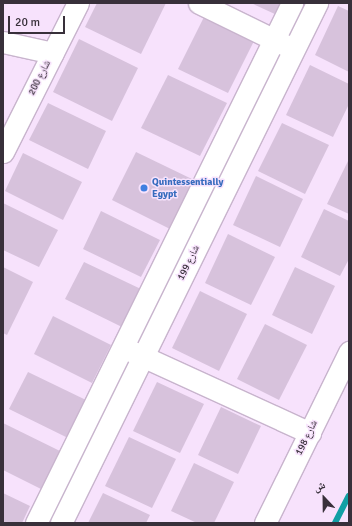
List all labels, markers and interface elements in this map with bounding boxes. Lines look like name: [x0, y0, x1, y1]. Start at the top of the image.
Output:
scale bar: [10, 8, 67, 34]
text: 20 m: [15, 15, 40, 30]
street label: شارع 200: [26, 59, 54, 97]
place label: Quintessentially Egypt: [152, 176, 223, 200]
marker: Quintessentially Egypt: [139, 183, 149, 193]
street label: شارع 199: [175, 244, 203, 282]
street label: شارع 198: [293, 419, 321, 457]
north arrow: [304, 478, 344, 518]
text: ش: [311, 478, 327, 495]

